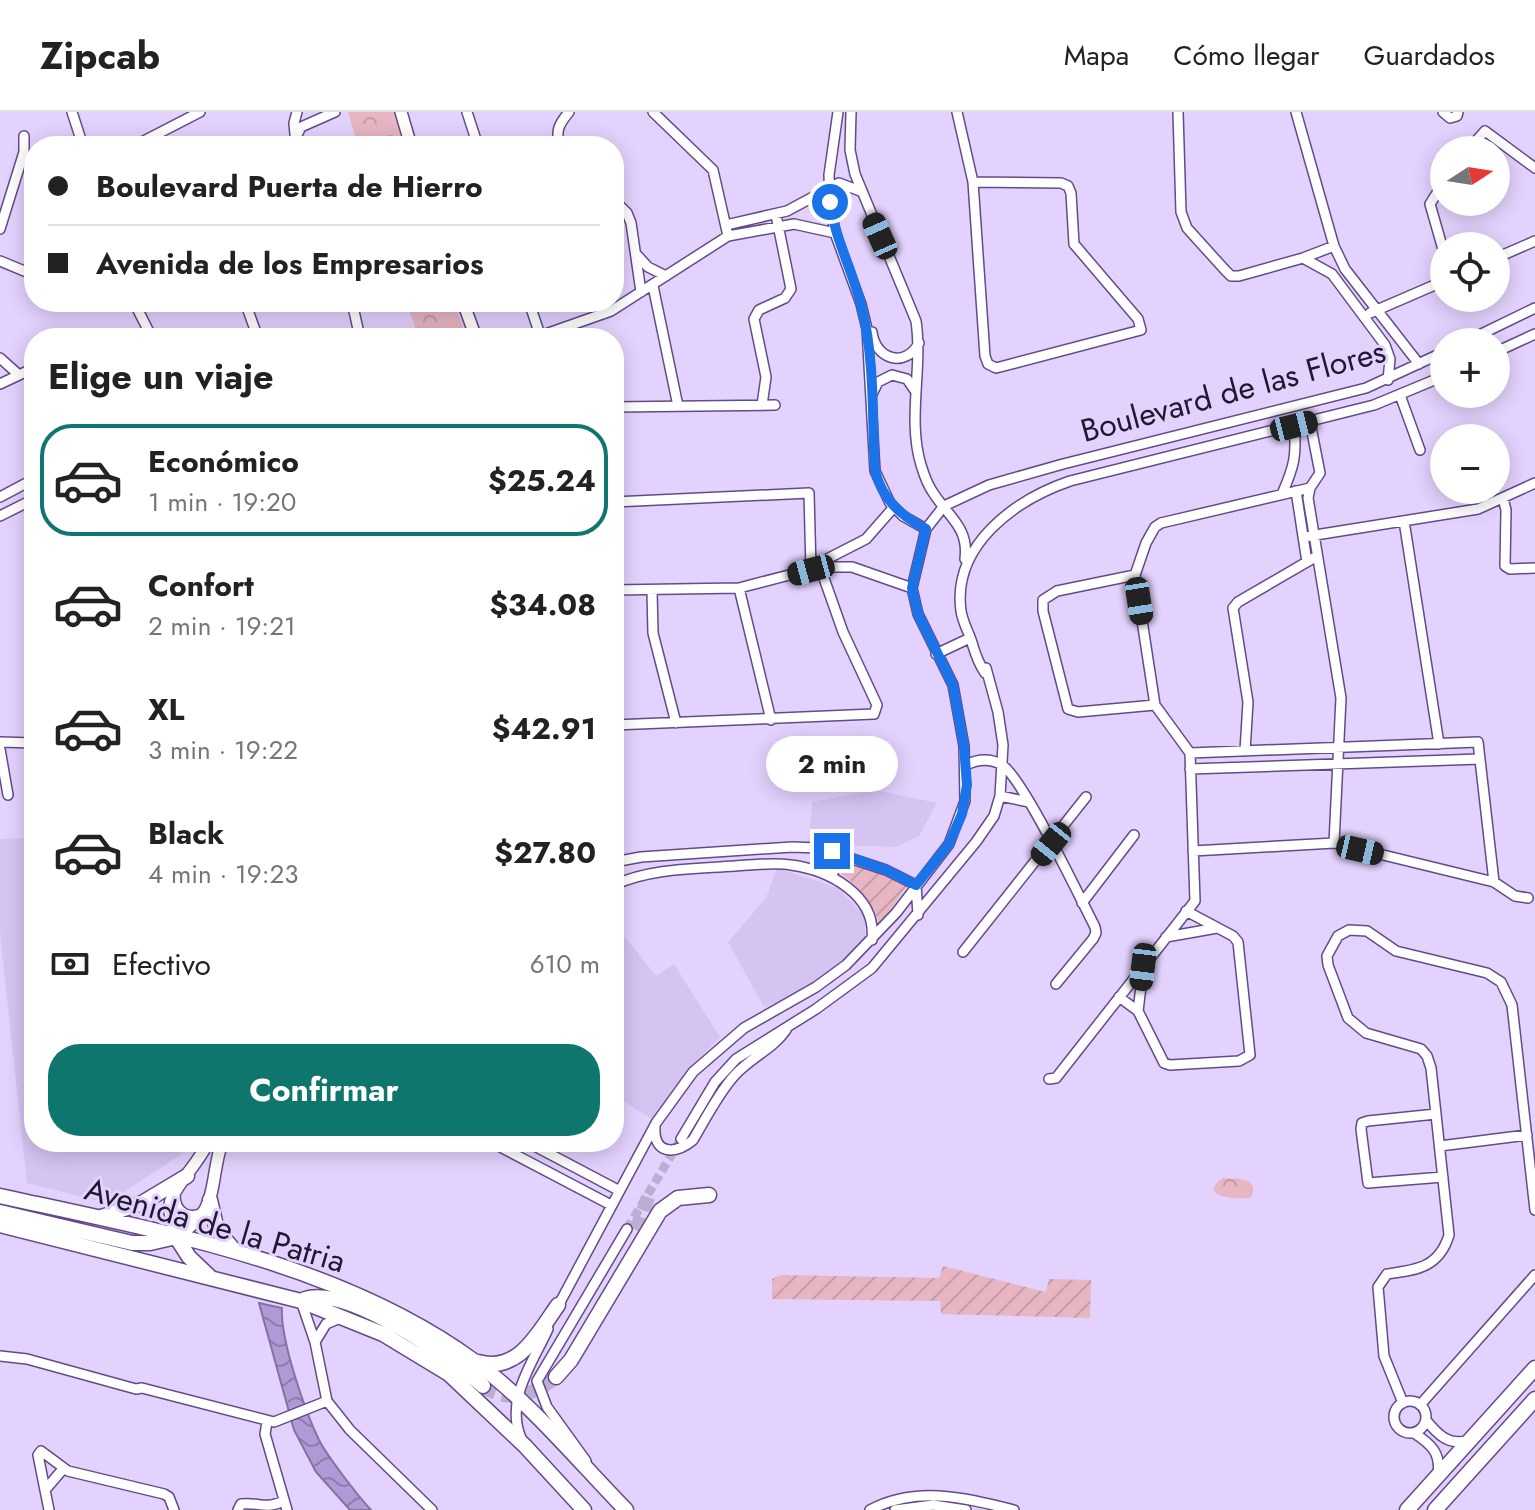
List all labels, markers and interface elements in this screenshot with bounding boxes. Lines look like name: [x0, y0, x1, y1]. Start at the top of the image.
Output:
text: Zipcab: [40, 28, 160, 83]
text: Mapa: [1064, 35, 1129, 76]
text: Cómo llegar: [1173, 35, 1320, 76]
text: Guardados: [1364, 35, 1495, 76]
north arrow: [1430, 136, 1510, 216]
map controls: [1430, 136, 1510, 504]
text: Boulevard Puerta de Hierro: [96, 165, 483, 208]
route start: [812, 184, 848, 220]
car: [859, 209, 901, 263]
button: locate: [1430, 232, 1510, 312]
text: Avenida de los Empresarios: [96, 242, 484, 285]
street label: Boulevard de las Flores: [1075, 328, 1391, 454]
button: +: [1430, 328, 1510, 408]
text: Elige un viaje: [48, 350, 274, 402]
car: [1268, 409, 1320, 443]
button: −: [1430, 424, 1510, 504]
text: Económico: [148, 440, 299, 483]
icon: car: [52, 444, 124, 516]
text: $25.24: [488, 459, 596, 502]
text: 1 min · 19:20: [148, 483, 296, 521]
car: [785, 552, 837, 588]
text: Confort: [148, 564, 254, 607]
icon: car: [52, 568, 124, 640]
car: [1123, 575, 1155, 627]
text: $34.08: [489, 583, 596, 626]
text: 2 min · 19:21: [148, 607, 296, 645]
text: XL: [148, 688, 184, 731]
icon: car: [52, 692, 124, 764]
text: $42.91: [492, 707, 596, 750]
text: 3 min · 19:22: [148, 731, 298, 769]
callout: 2 min: [766, 735, 898, 791]
text: 2 min: [798, 745, 866, 783]
text: Black: [148, 812, 224, 855]
icon: car: [52, 816, 124, 888]
car: [1027, 818, 1075, 870]
text: $27.80: [494, 831, 596, 874]
route end: [814, 833, 850, 869]
car: [1334, 833, 1386, 867]
text: 4 min · 19:23: [148, 855, 299, 893]
icon: cash: [48, 942, 92, 986]
car: [1128, 942, 1158, 992]
text: Efectivo: [112, 943, 211, 986]
text: 610 m: [530, 945, 600, 983]
button: Confirmar: [48, 1044, 600, 1136]
street label: Avenida de la Patria: [79, 1166, 351, 1284]

